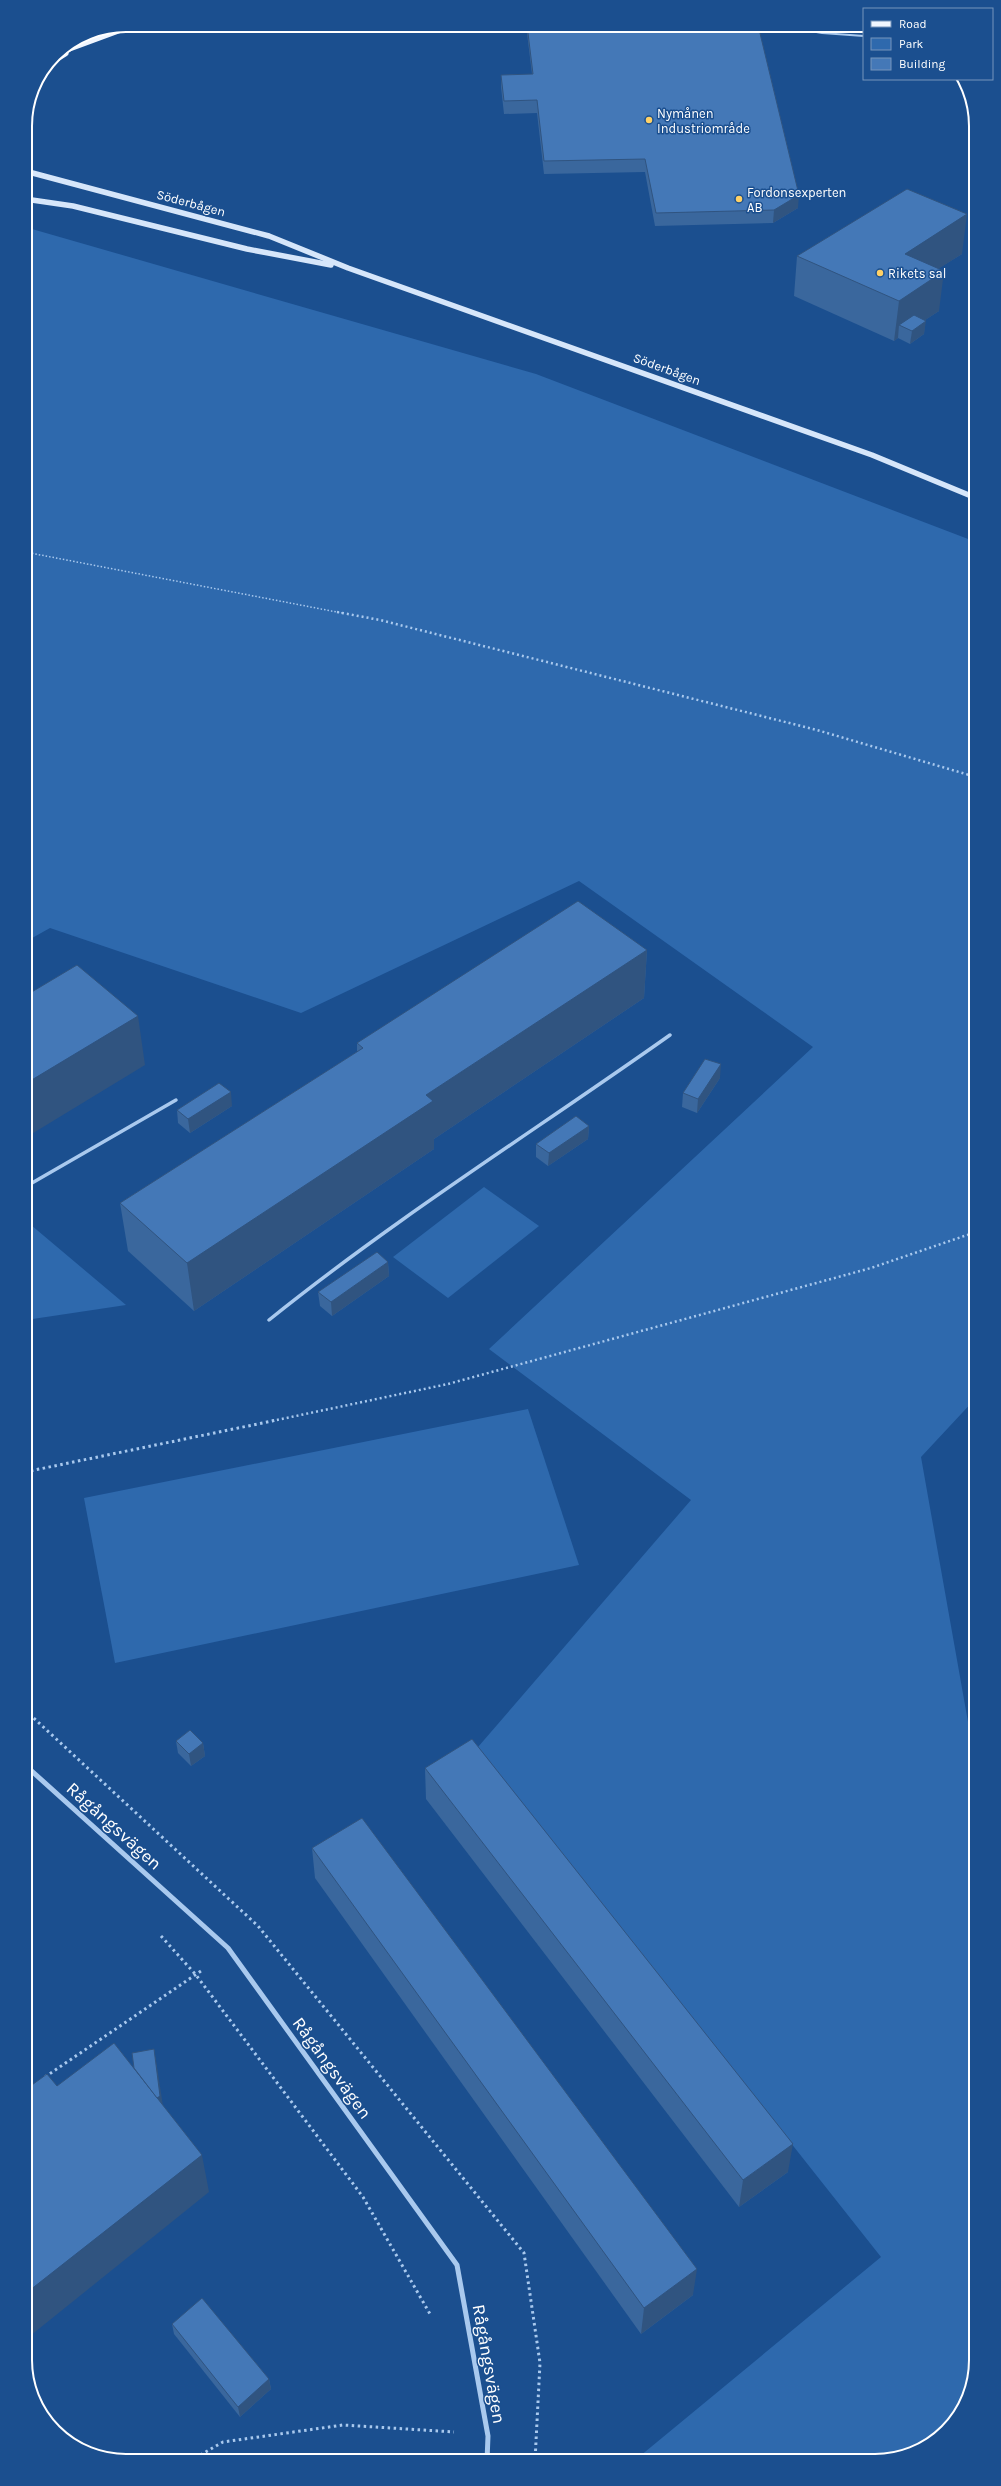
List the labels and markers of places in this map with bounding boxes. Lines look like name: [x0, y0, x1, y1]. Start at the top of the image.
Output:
place label: Nymånen Industriområde: [657, 106, 750, 136]
marker: Nymånen Industriområde: [644, 115, 654, 125]
place label: Fordonsexperten AB: [747, 185, 846, 215]
marker: Fordonsexperten AB: [734, 194, 744, 204]
place label: Rikets sal: [888, 266, 946, 281]
marker: Rikets sal: [875, 268, 885, 278]

